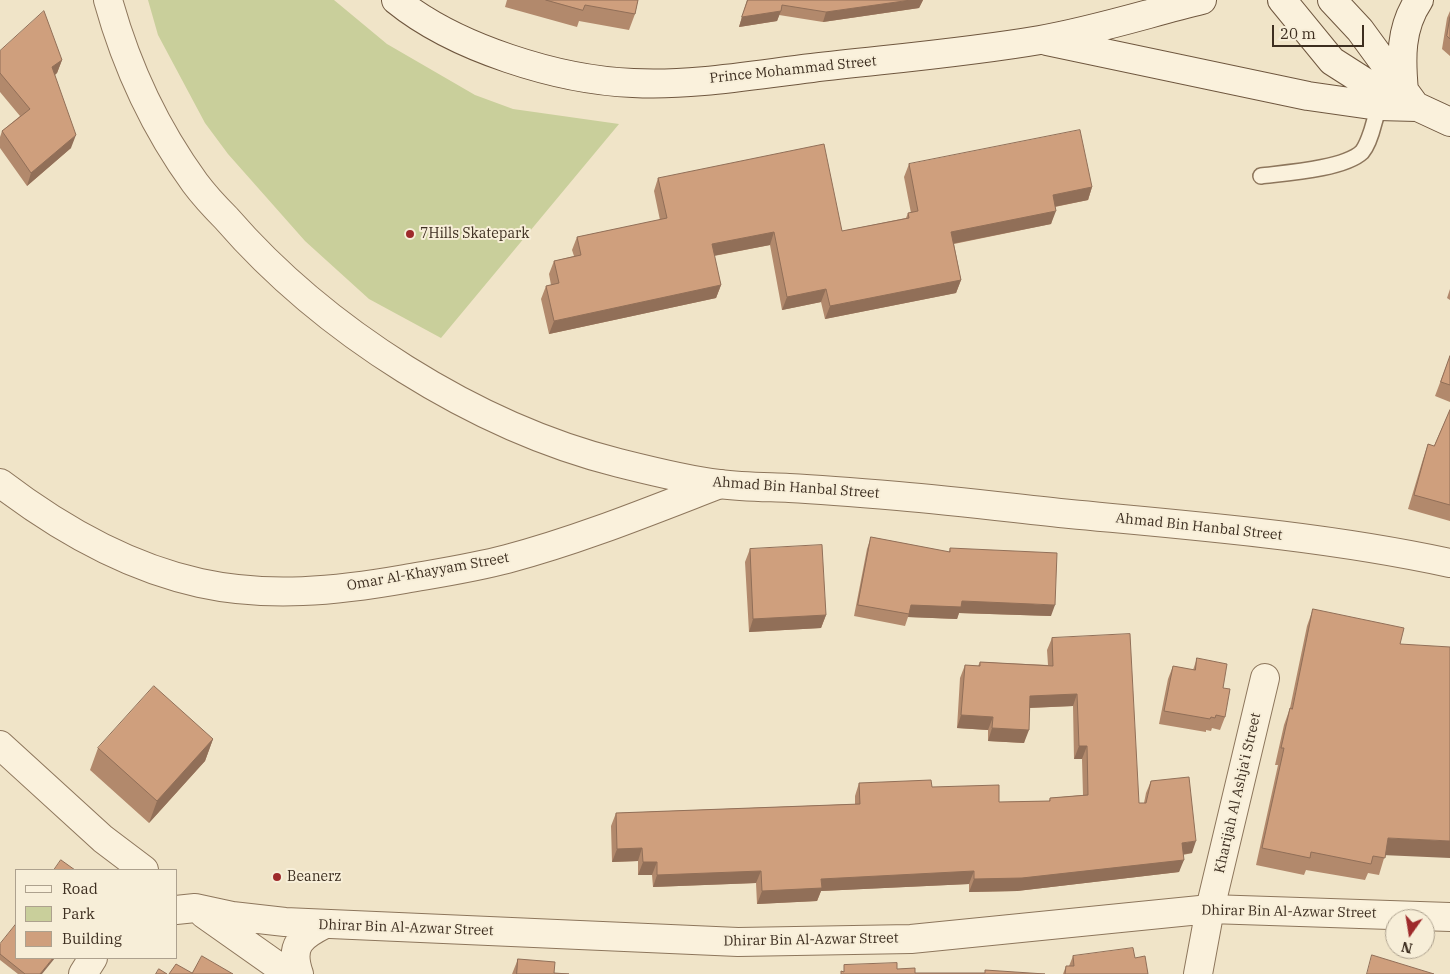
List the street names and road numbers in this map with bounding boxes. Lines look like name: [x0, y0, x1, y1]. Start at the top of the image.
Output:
street label: Prince Mohammad Street: [709, 53, 877, 87]
street label: Ahmad Bin Hanbal Street: [712, 474, 880, 502]
street label: Ahmad Bin Hanbal Street: [1115, 510, 1283, 544]
street label: Omar Al-Khayyam Street: [346, 549, 510, 595]
street label: Kharijah Al Ashja'i Street: [1211, 711, 1265, 875]
street label: Dhirar Bin Al-Azwar Street: [1201, 902, 1377, 922]
street label: Dhirar Bin Al-Azwar Street: [318, 917, 494, 939]
street label: Dhirar Bin Al-Azwar Street: [723, 930, 899, 950]

